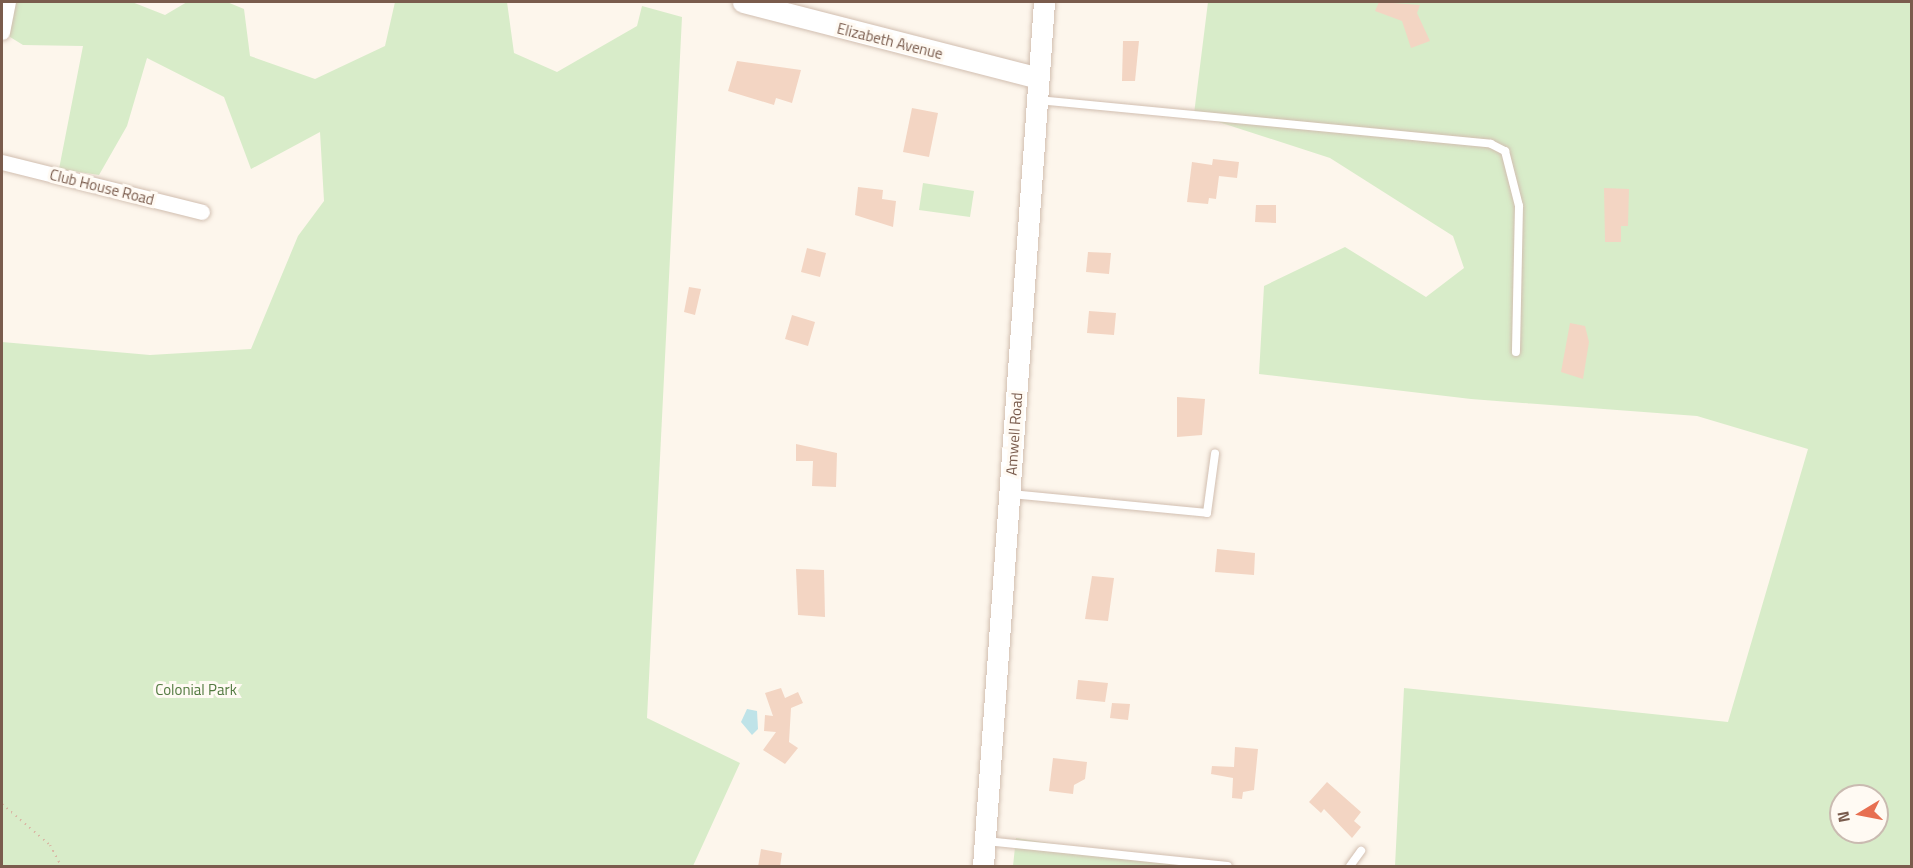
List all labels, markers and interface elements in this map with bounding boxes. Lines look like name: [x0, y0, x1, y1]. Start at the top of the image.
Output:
street label: Elizabeth Avenue: [835, 19, 945, 63]
street label: Club House Road: [48, 165, 156, 209]
street label: Amwell Road: [1002, 392, 1026, 476]
park label: Colonial Park: [155, 681, 237, 699]
north arrow: [1829, 784, 1889, 844]
text: N: [1830, 809, 1856, 824]

